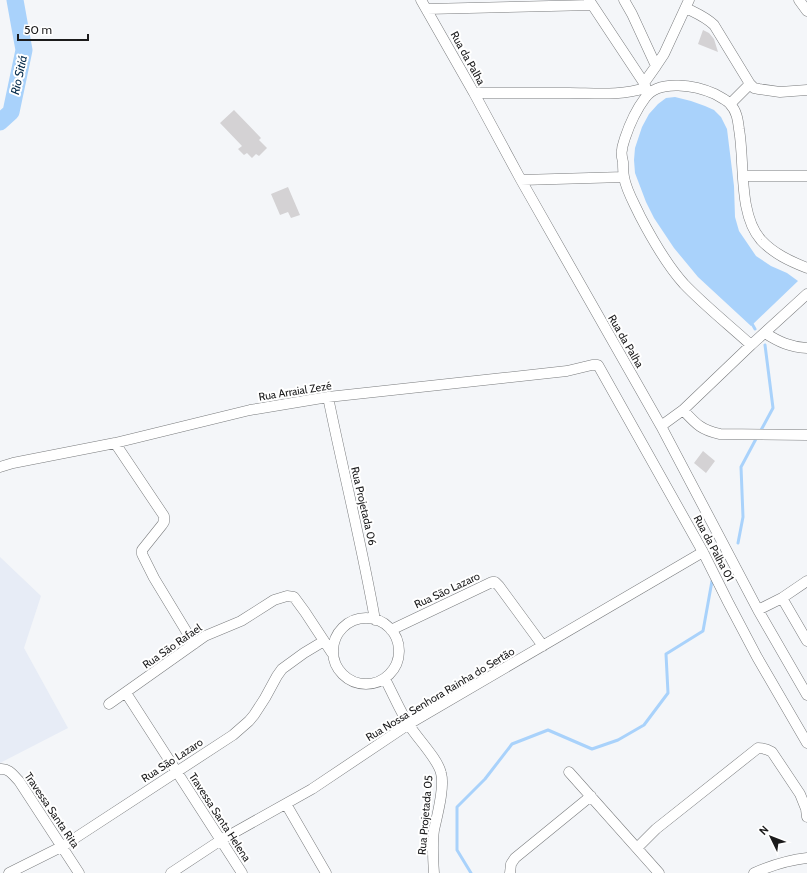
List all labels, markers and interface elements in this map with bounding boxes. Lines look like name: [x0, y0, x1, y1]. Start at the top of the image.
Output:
scale bar: [18, 16, 88, 42]
text: 50 m: [24, 22, 52, 37]
street label: Rua da Palha: [448, 29, 489, 88]
water label: Rio Sitiá: [7, 54, 30, 96]
street label: Rua da Palha: [605, 312, 647, 371]
street label: Rua Arraial Zezé: [258, 378, 333, 404]
street label: Rua Projetada 06: [348, 465, 380, 547]
street label: Rua da Palha 01: [691, 513, 737, 583]
street label: Rua São Lazaro: [412, 569, 482, 611]
street label: Rua São Rafael: [140, 620, 205, 672]
street label: Rua Nossa Senhora Rainha do Sertão: [363, 644, 517, 744]
street label: Rua São Lazaro: [138, 735, 206, 785]
street label: Travessa Santa Rita: [22, 769, 83, 851]
street label: Travessa Santa Helena: [186, 770, 254, 865]
street label: Rua Projetada 05: [415, 774, 435, 855]
north arrow: [751, 817, 791, 857]
text: N: [756, 823, 771, 838]

